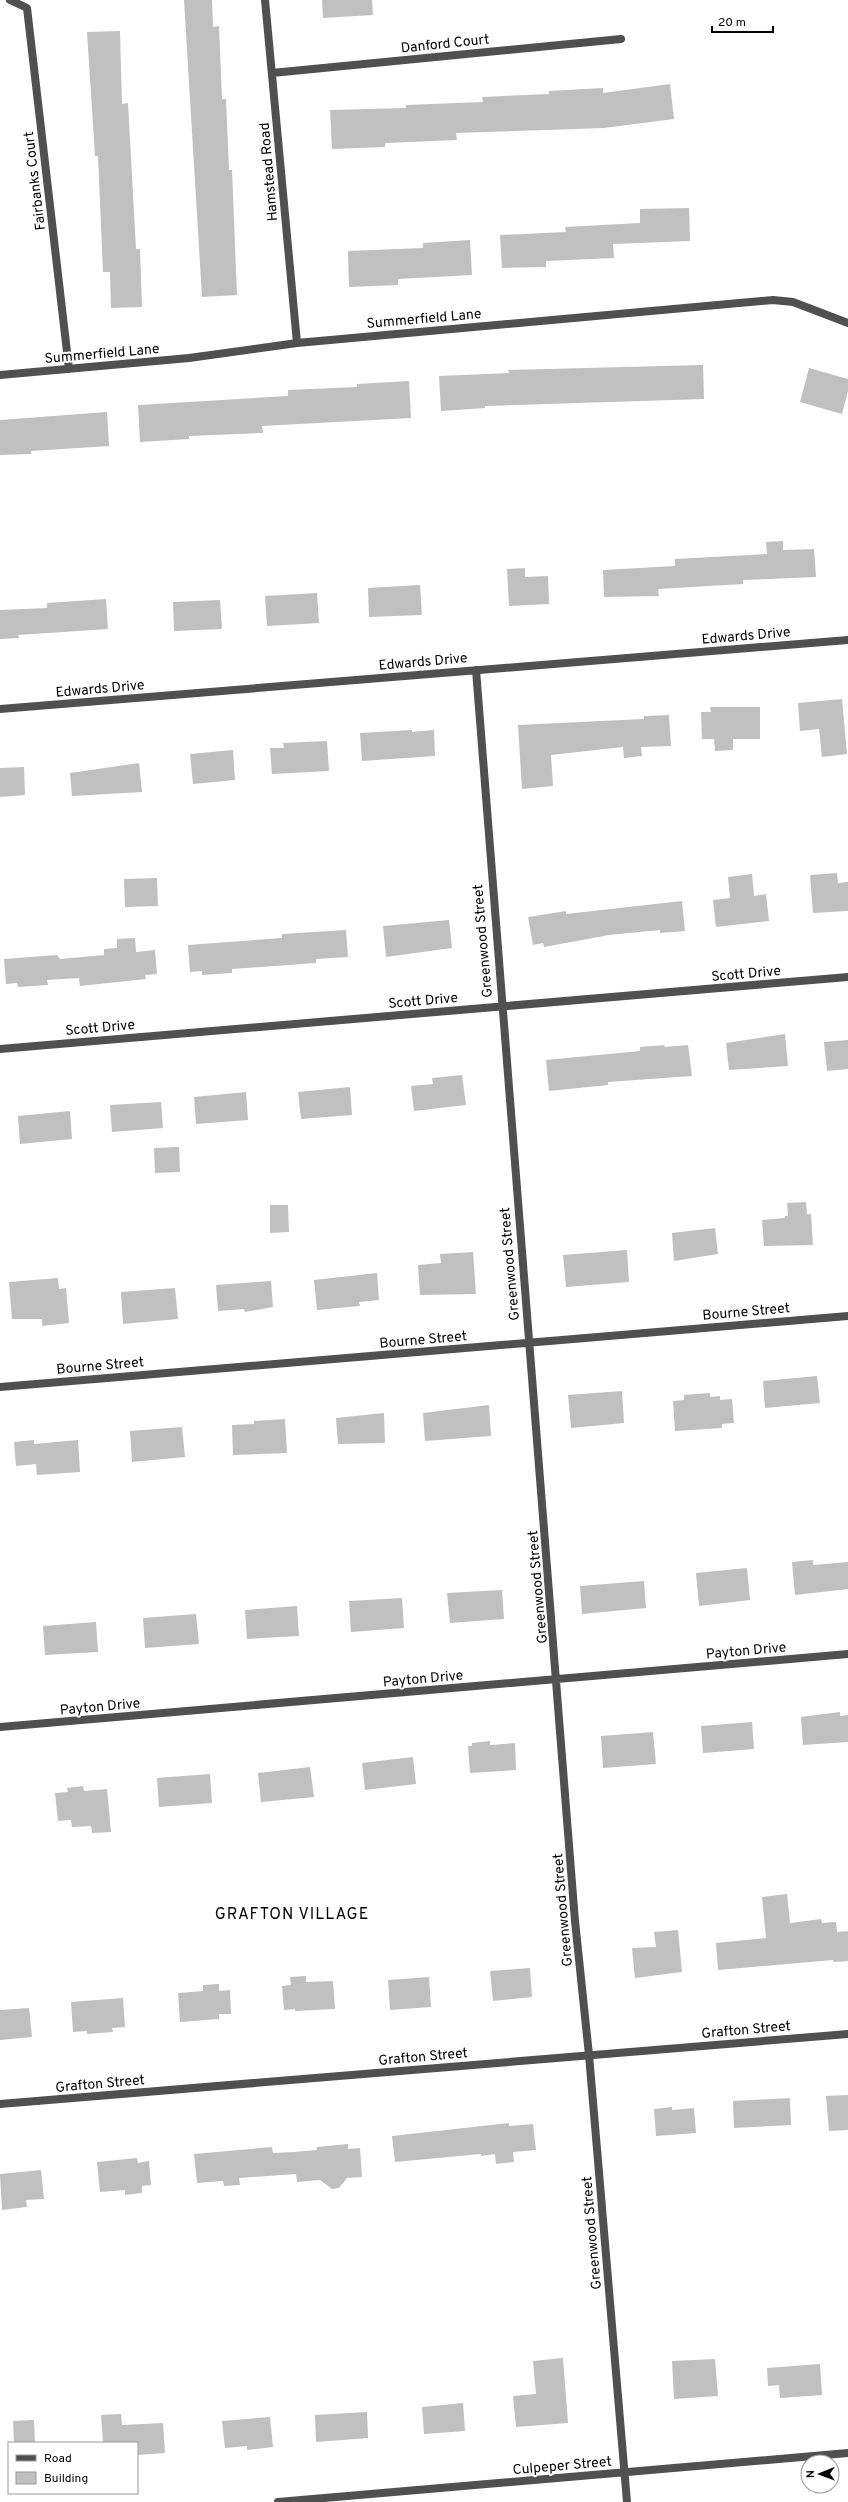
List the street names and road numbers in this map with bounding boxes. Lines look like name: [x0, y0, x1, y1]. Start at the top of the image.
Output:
street label: Danford Court: [400, 31, 490, 58]
street label: Hamstead Road: [257, 122, 282, 222]
street label: Fairbanks Court: [21, 130, 50, 231]
street label: Summerfield Lane: [366, 306, 482, 333]
street label: Summerfield Lane: [44, 341, 160, 368]
street label: Edwards Drive: [701, 624, 791, 649]
street label: Edwards Drive: [378, 650, 468, 675]
street label: Edwards Drive: [55, 677, 145, 702]
street label: Greenwood Street: [470, 884, 497, 998]
street label: Scott Drive: [711, 963, 782, 986]
street label: Scott Drive: [388, 990, 459, 1013]
street label: Scott Drive: [65, 1017, 136, 1040]
street label: Greenwood Street: [497, 1207, 524, 1321]
street label: Bourne Street: [702, 1300, 791, 1325]
street label: Bourne Street: [379, 1328, 468, 1353]
street label: Bourne Street: [56, 1354, 145, 1379]
street label: Greenwood Street: [525, 1530, 552, 1644]
street label: Payton Drive: [705, 1640, 787, 1663]
street label: Payton Drive: [382, 1668, 464, 1691]
street label: Payton Drive: [59, 1696, 141, 1719]
street label: Greenwood Street: [550, 1853, 577, 1967]
street label: Grafton Street: [701, 2018, 791, 2043]
street label: Grafton Street: [378, 2045, 468, 2070]
street label: Grafton Street: [55, 2072, 145, 2097]
street label: Greenwood Street: [579, 2176, 606, 2290]
street label: Culpeper Street: [512, 2454, 612, 2479]

